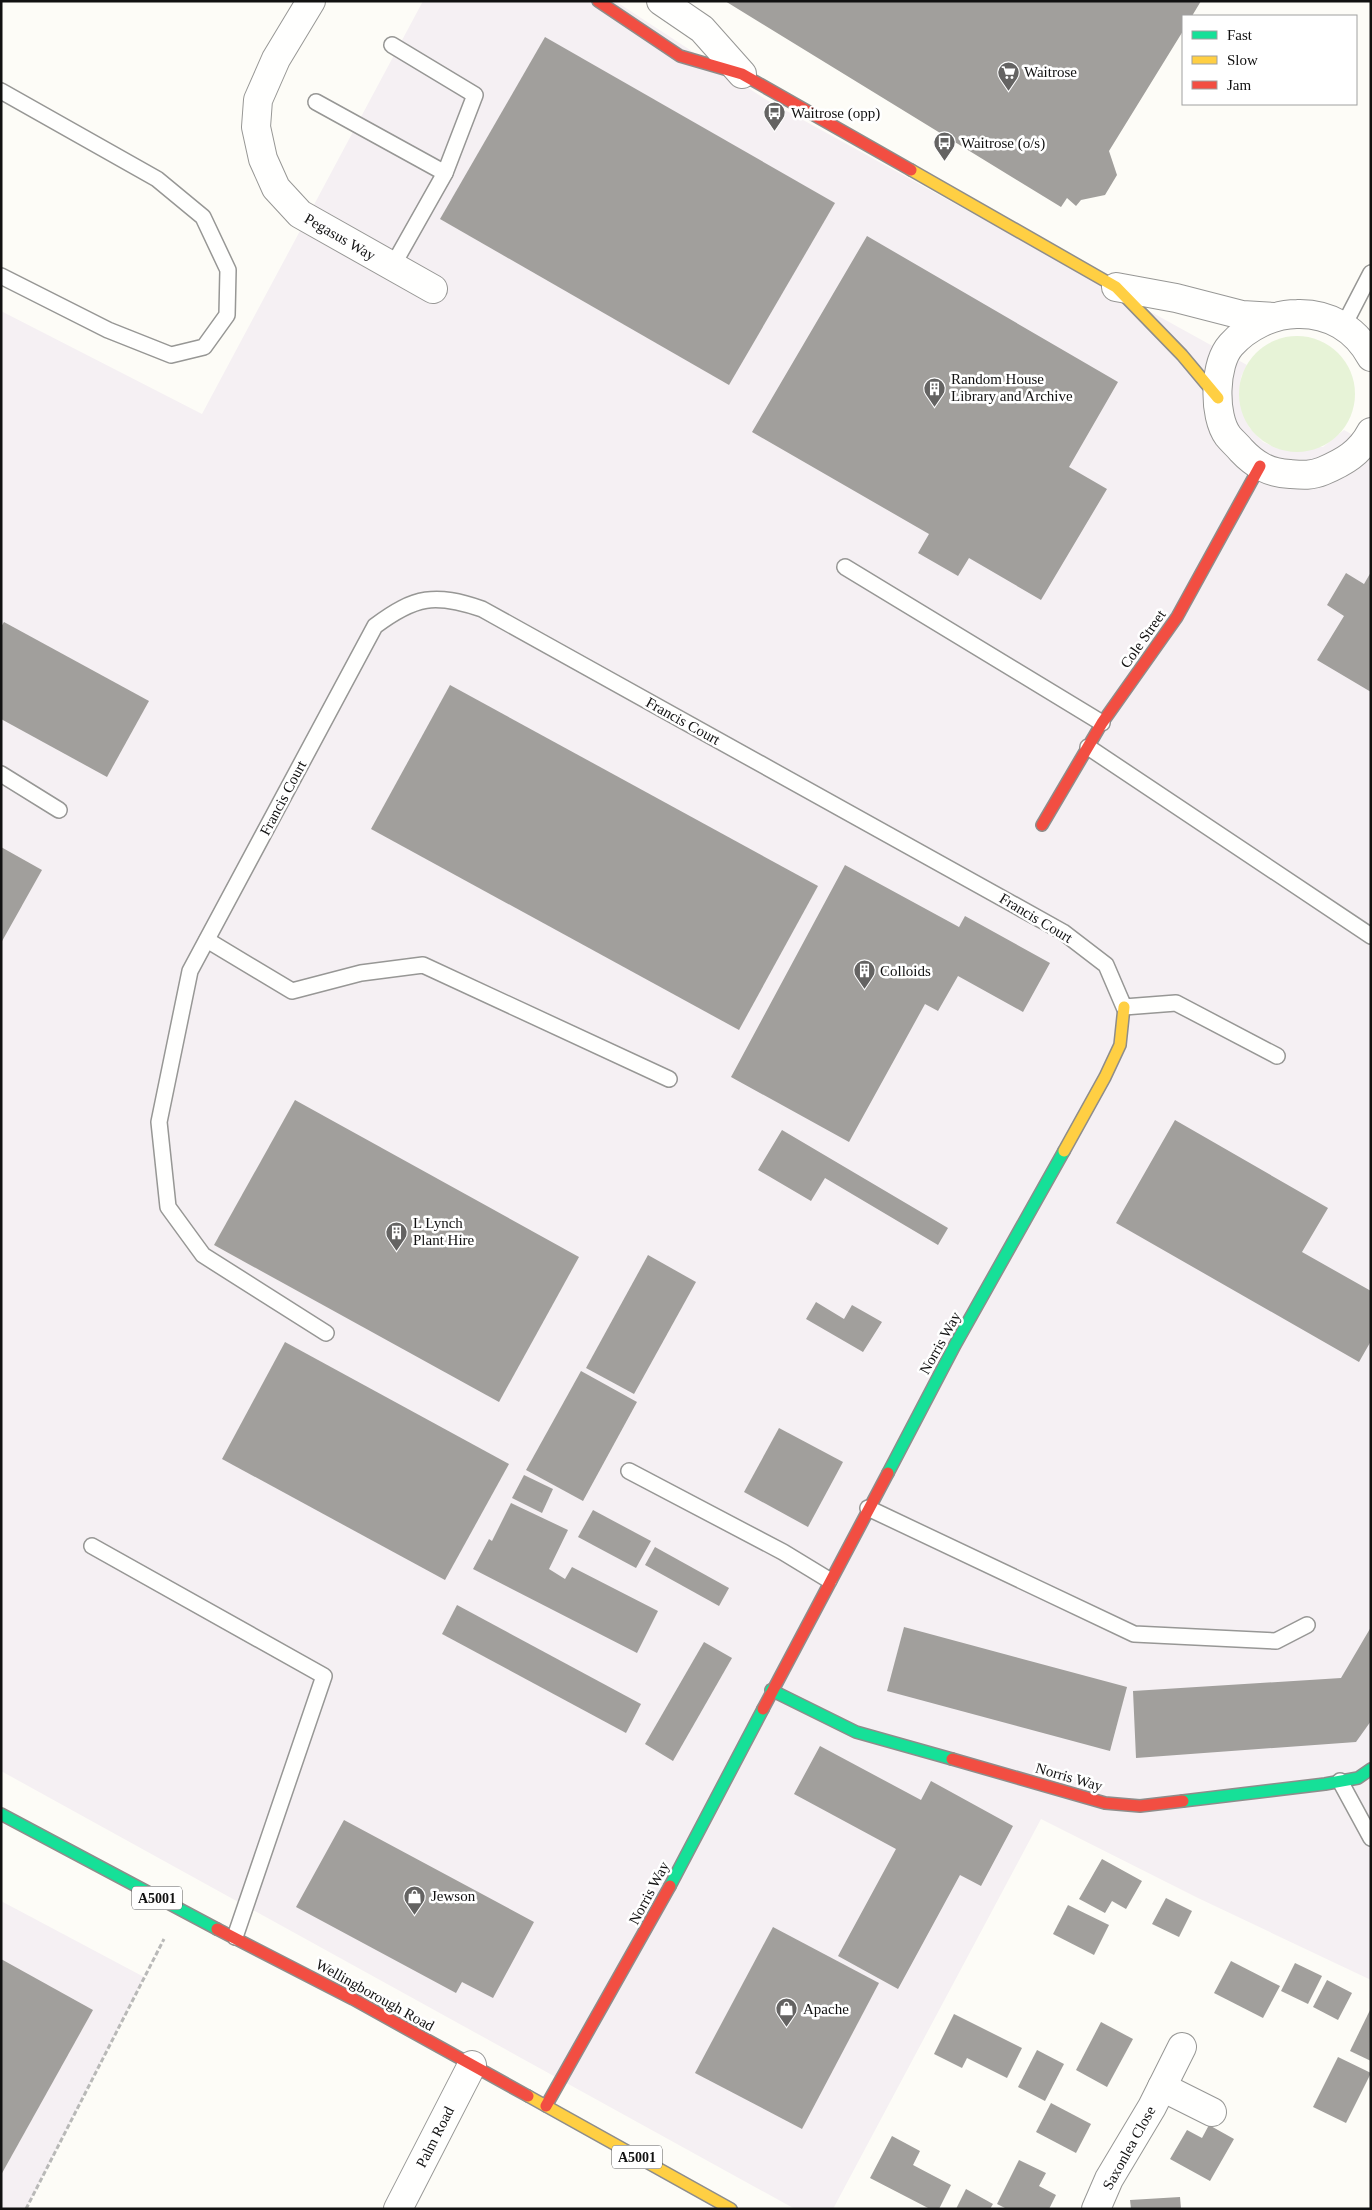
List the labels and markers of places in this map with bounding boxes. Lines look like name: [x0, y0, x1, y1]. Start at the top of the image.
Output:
supermarket icon: Waitrose: [996, 60, 1020, 91]
place label: Waitrose: [1024, 64, 1077, 80]
bus stop icon: Waitrose (opp): [763, 101, 787, 132]
place label: Waitrose (opp): [791, 105, 880, 122]
bus stop icon: Waitrose (o/s): [933, 131, 957, 162]
place label: Waitrose (o/s): [961, 135, 1045, 152]
place label: Random House Library and Archive: [951, 371, 1073, 404]
building icon: Random House Library and Archive: [923, 376, 947, 407]
building icon: Colloids: [852, 959, 876, 990]
place label: Colloids: [880, 963, 931, 979]
place label: L Lynch Plant Hire: [413, 1215, 475, 1248]
building icon: L Lynch Plant Hire: [385, 1220, 409, 1251]
shop icon: Jewson: [403, 1884, 427, 1915]
place label: Jewson: [431, 1888, 476, 1904]
shop icon: Apache: [775, 1997, 799, 2028]
place label: Apache: [803, 2001, 849, 2017]

